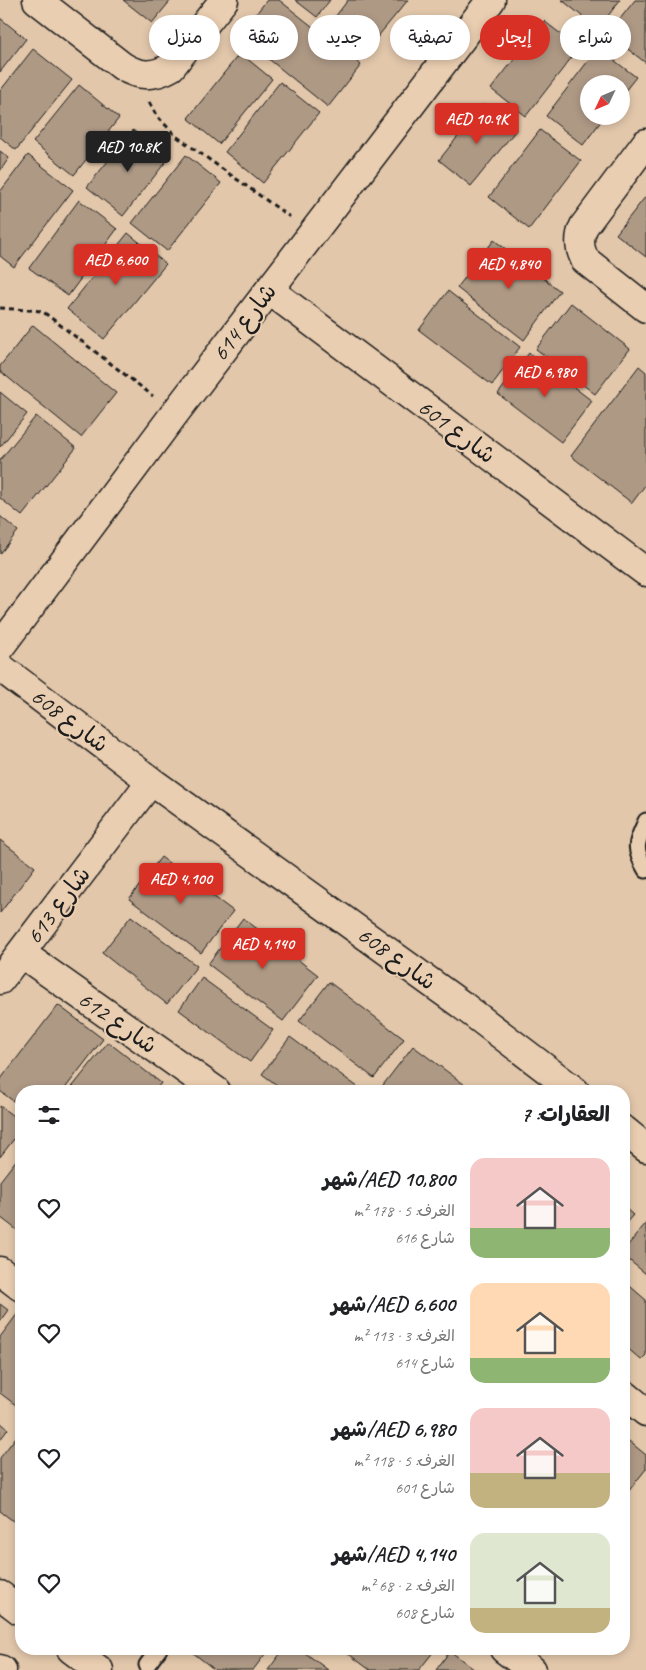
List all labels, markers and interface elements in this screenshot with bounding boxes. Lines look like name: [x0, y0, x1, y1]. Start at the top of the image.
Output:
chip: منزل: [149, 15, 220, 60]
chip: شقة: [230, 15, 298, 60]
chip: جديد: [308, 15, 380, 60]
chip: تصفية: [390, 15, 470, 60]
chip: إيجار: [480, 15, 550, 60]
chip: شراء: [560, 15, 631, 60]
north arrow: [580, 75, 630, 125]
map controls: [580, 75, 630, 125]
pin: AED 10.9K: [420, 102, 534, 145]
text: AED 10.9K: [446, 109, 508, 129]
pin: AED 10.8K: [71, 130, 185, 173]
text: AED 10.8K: [97, 137, 159, 157]
pin: AED 6,600: [59, 244, 173, 286]
pin: AED 4,840: [452, 248, 566, 290]
text: AED 6,600: [85, 250, 147, 270]
text: AED 4,840: [478, 254, 540, 274]
street label: شارع 614: [205, 277, 285, 368]
pin: AED 6,980: [488, 356, 602, 398]
text: AED 6,980: [514, 362, 576, 382]
street label: شارع 601: [411, 392, 502, 472]
street label: شارع 608: [24, 681, 115, 761]
street label: شارع 613: [19, 860, 99, 951]
pin: AED 4,100: [124, 862, 238, 905]
text: AED 4,100: [150, 869, 212, 889]
street label: شارع 608: [351, 919, 442, 998]
pin: AED 4,140: [206, 928, 320, 970]
text: AED 4,140: [232, 934, 294, 954]
street label: شارع 612: [71, 984, 164, 1062]
icon: filters: [35, 1101, 63, 1129]
text: العقارات: 7: [521, 1101, 610, 1127]
text: AED 10,800/شهر: [323, 1166, 455, 1192]
icon: home: [510, 1178, 570, 1238]
icon: heart: [35, 1194, 63, 1222]
text: الغرف: 5 · 178 m²: [354, 1201, 455, 1221]
text: شارع 616: [395, 1228, 455, 1248]
text: AED 6,600/شهر: [331, 1291, 455, 1317]
icon: home: [510, 1303, 570, 1363]
icon: heart: [35, 1319, 63, 1347]
text: الغرف: 3 · 113 m²: [354, 1326, 455, 1346]
text: شارع 614: [395, 1353, 455, 1373]
text: AED 6,980/شهر: [332, 1416, 455, 1442]
icon: home: [510, 1428, 570, 1488]
icon: heart: [35, 1444, 63, 1472]
text: الغرف: 5 · 118 m²: [354, 1451, 455, 1471]
text: شارع 601: [395, 1478, 455, 1498]
text: AED 4,140/شهر: [332, 1541, 455, 1567]
icon: home: [510, 1553, 570, 1613]
icon: heart: [35, 1569, 63, 1597]
text: الغرف: 2 · 68 m²: [361, 1576, 455, 1596]
text: شارع 608: [395, 1603, 455, 1623]

